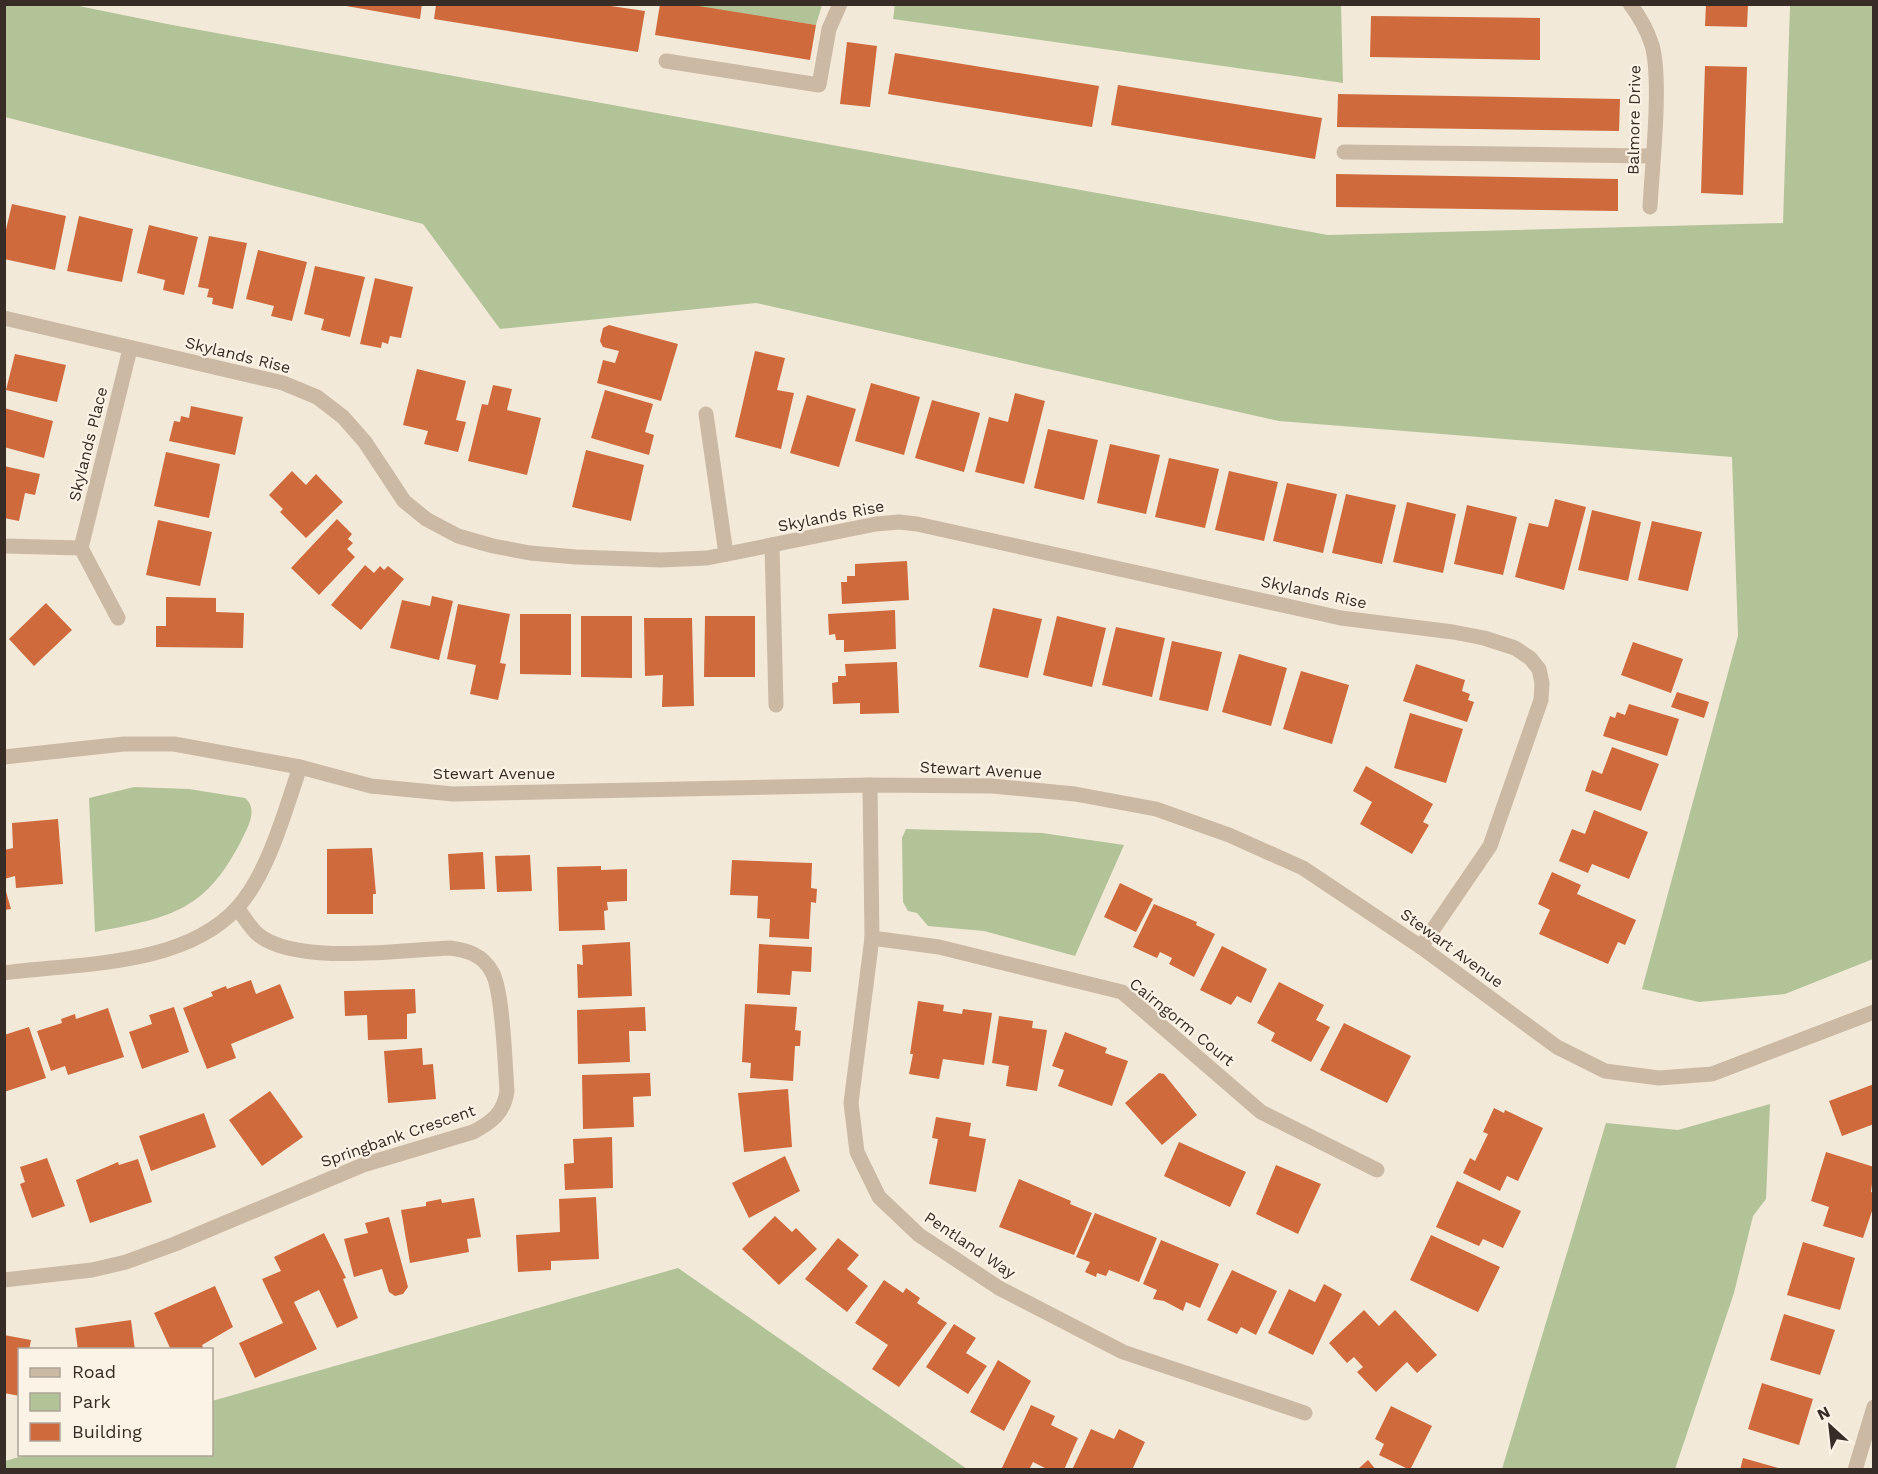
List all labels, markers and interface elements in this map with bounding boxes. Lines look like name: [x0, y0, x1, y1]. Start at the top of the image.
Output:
street label: Balmore Drive: [1624, 65, 1644, 175]
street label: Skylands Rise: [183, 333, 293, 377]
street label: Skylands Place: [65, 385, 111, 503]
street label: Skylands Rise: [776, 496, 886, 536]
street label: Skylands Rise: [1259, 571, 1369, 613]
street label: Stewart Avenue: [919, 757, 1043, 783]
street label: Stewart Avenue: [433, 764, 555, 783]
street label: Stewart Avenue: [1397, 904, 1507, 992]
street label: Cairngorm Court: [1126, 974, 1238, 1070]
street label: Springbank Crescent: [318, 1101, 478, 1171]
street label: Pentland Way: [921, 1208, 1020, 1283]
legend: [18, 1348, 213, 1456]
text: Road: [72, 1361, 116, 1382]
text: Park: [72, 1391, 111, 1412]
north arrow: [1800, 1396, 1860, 1456]
text: N: [1814, 1402, 1833, 1424]
text: Building: [72, 1421, 142, 1442]

